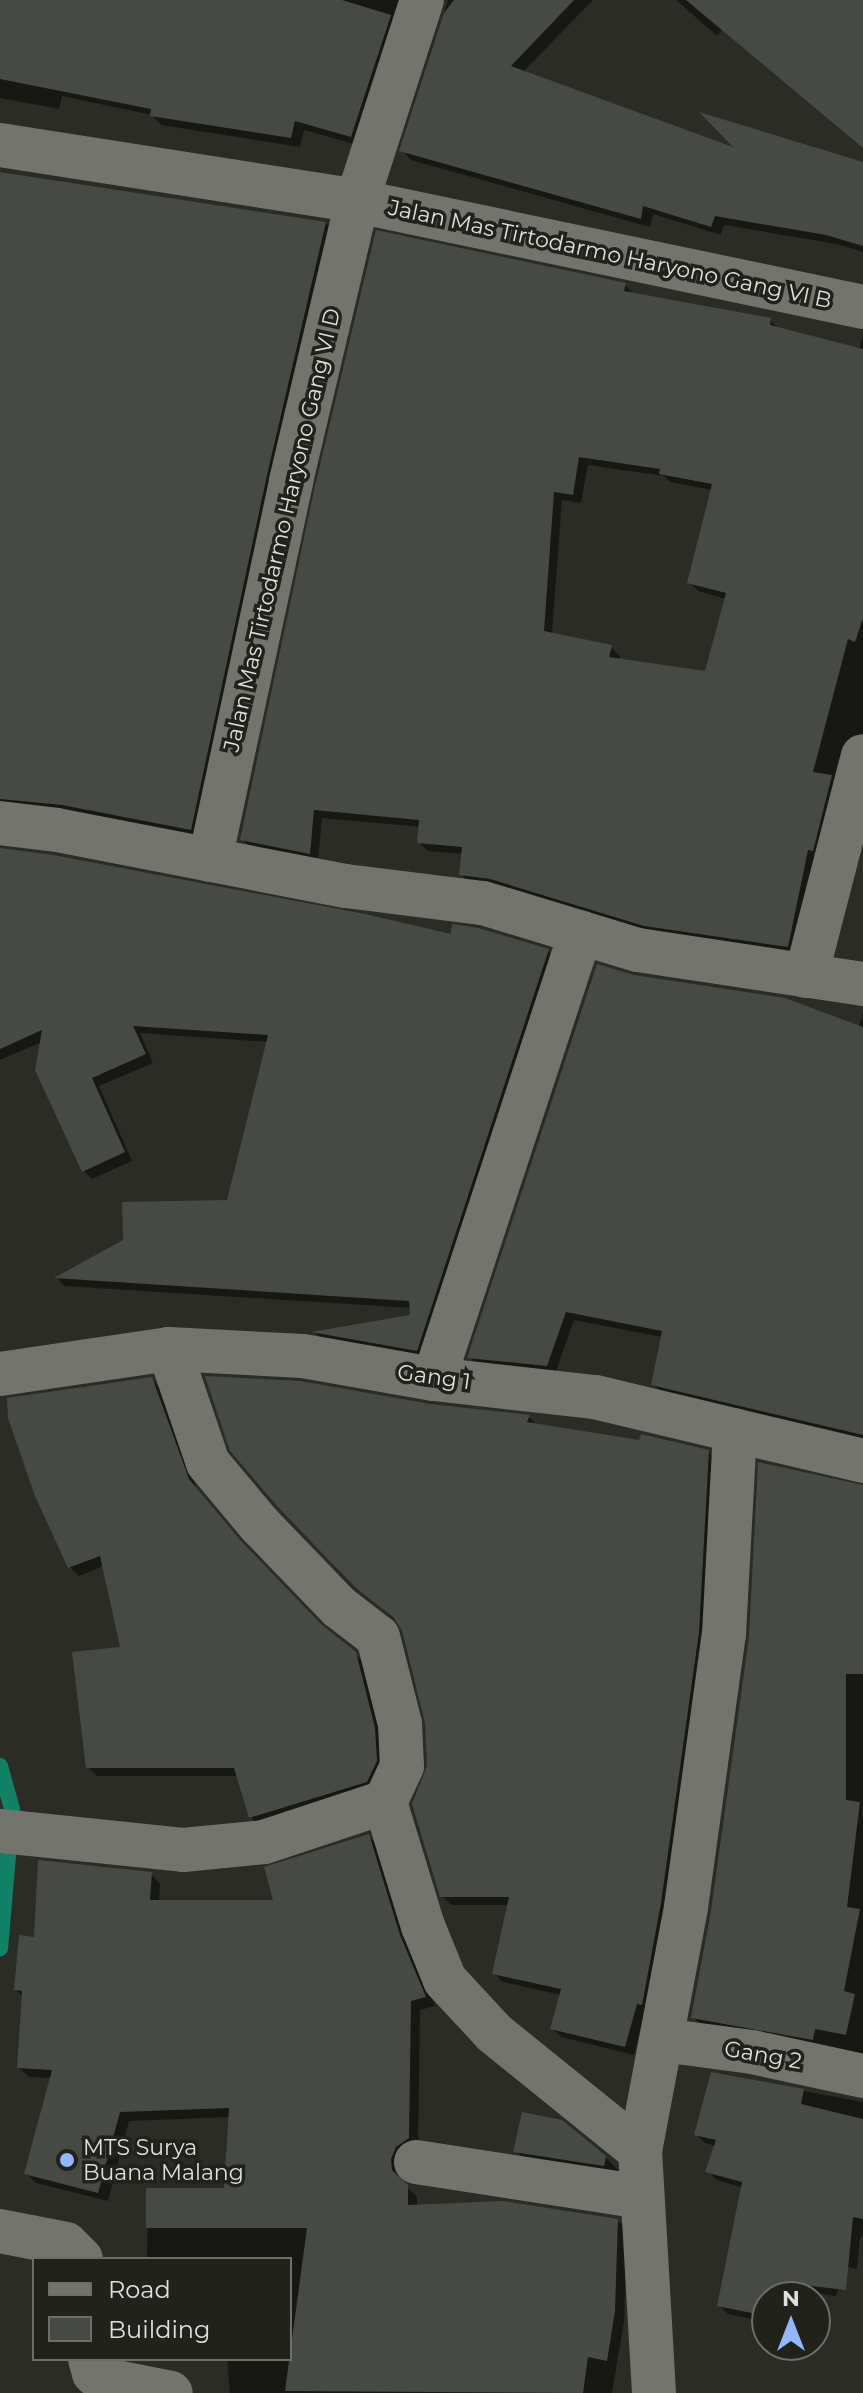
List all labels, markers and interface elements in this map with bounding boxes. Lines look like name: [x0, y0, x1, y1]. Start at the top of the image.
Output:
street label: Jalan Mas Tirtodarmo Haryono Gang VI B: [386, 194, 834, 314]
street label: Jalan Mas Tirtodarmo Haryono Gang VI D: [218, 306, 346, 754]
street label: Gang 1: [396, 1359, 472, 1395]
street label: Gang 2: [722, 2035, 804, 2075]
place label: MTS Surya Buana Malang: [83, 2134, 244, 2186]
marker: MTS Surya Buana Malang: [58, 2151, 76, 2169]
legend: [32, 2257, 292, 2361]
text: Road: [108, 2275, 171, 2304]
north arrow: [751, 2281, 831, 2361]
text: N: [782, 2285, 800, 2312]
text: Building: [108, 2315, 211, 2344]

